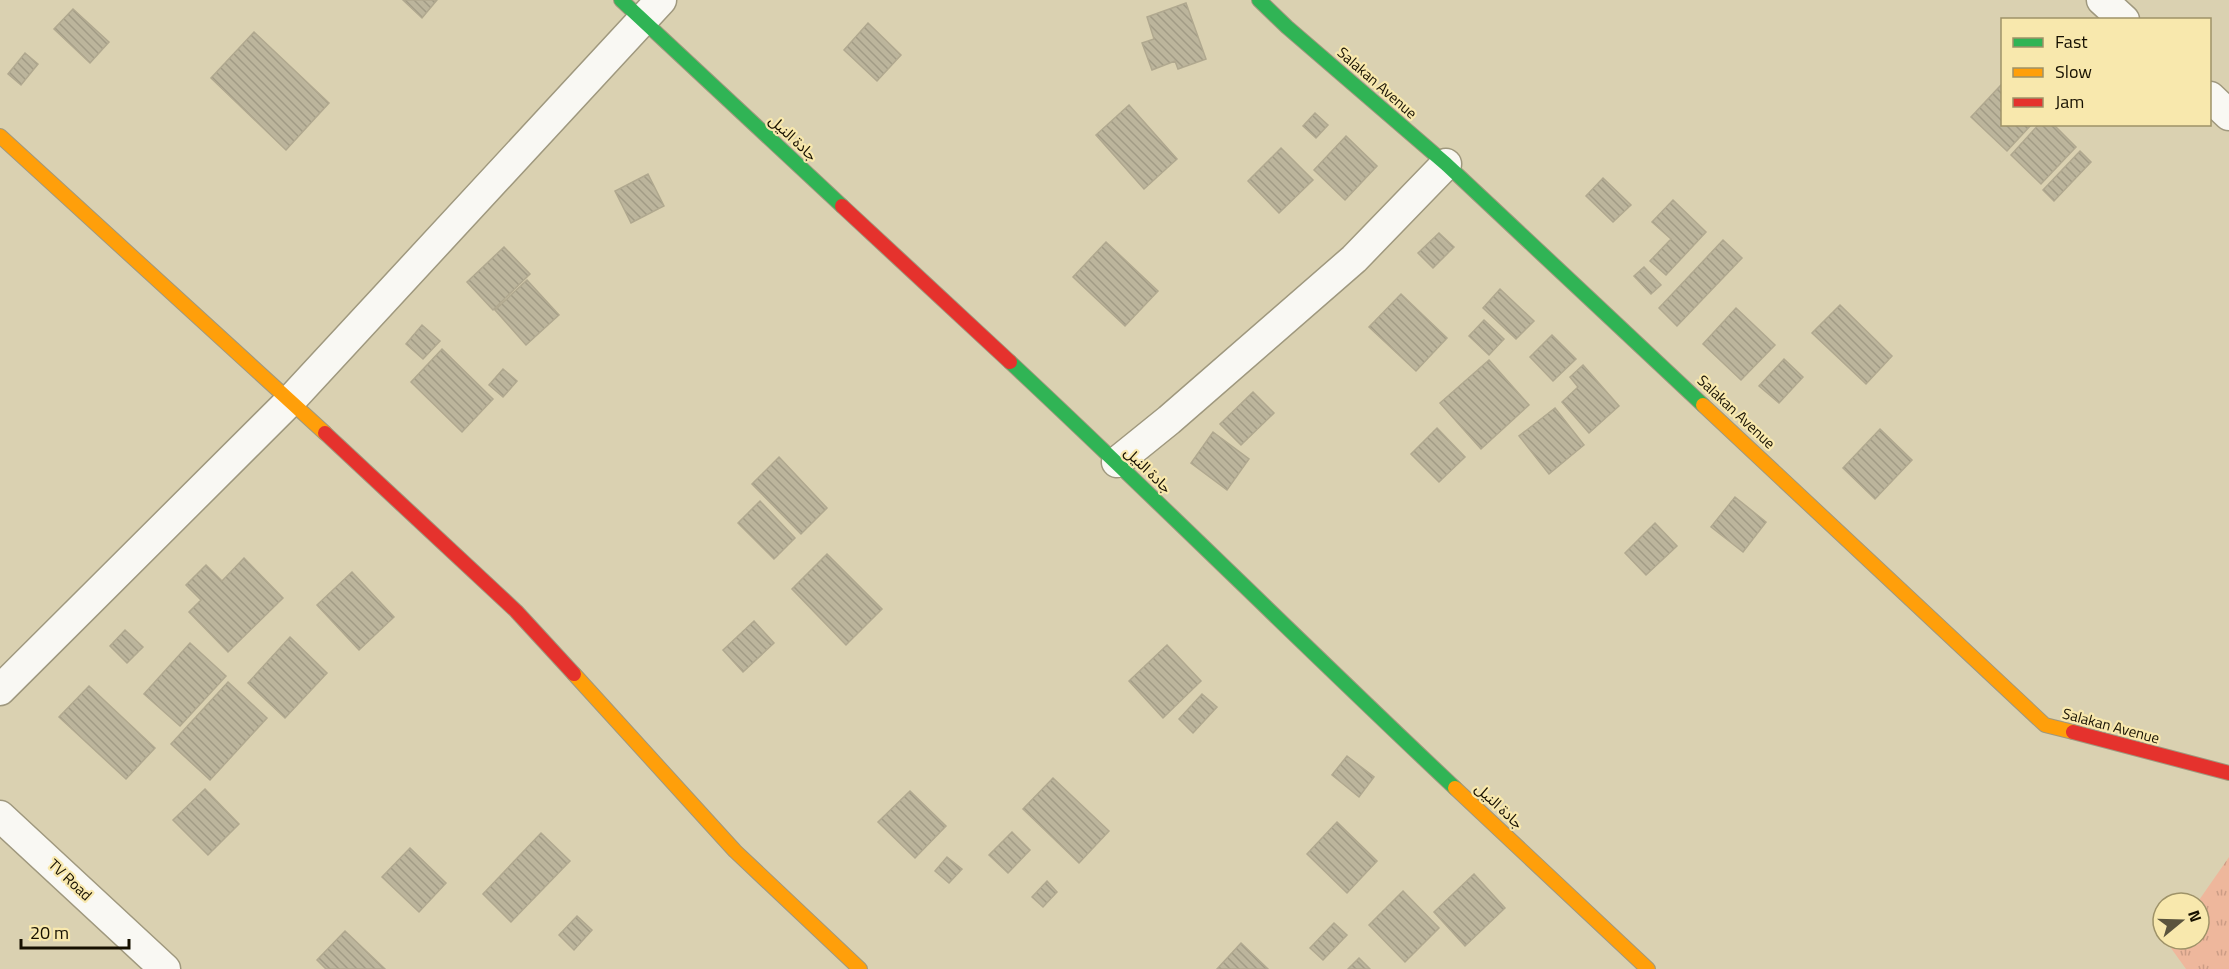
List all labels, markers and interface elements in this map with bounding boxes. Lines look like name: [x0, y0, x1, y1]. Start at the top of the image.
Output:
legend: [2001, 18, 2211, 126]
text: Fast: [2055, 28, 2088, 55]
street label: Salakan Avenue: [1332, 41, 1422, 124]
text: Slow: [2055, 58, 2092, 85]
text: Jam: [2055, 88, 2084, 115]
street label: جادة النيل: [764, 109, 823, 166]
street label: Salakan Avenue: [1692, 369, 1781, 454]
street label: جادة النيل: [1119, 441, 1178, 498]
street label: Salakan Avenue: [2060, 702, 2162, 750]
street label: جادة النيل: [1470, 777, 1529, 834]
street label: TV Road: [43, 853, 97, 906]
north arrow: [2151, 891, 2211, 951]
text: N: [2182, 907, 2208, 925]
scale bar: [21, 912, 129, 950]
text: 20 m: [30, 919, 69, 946]

